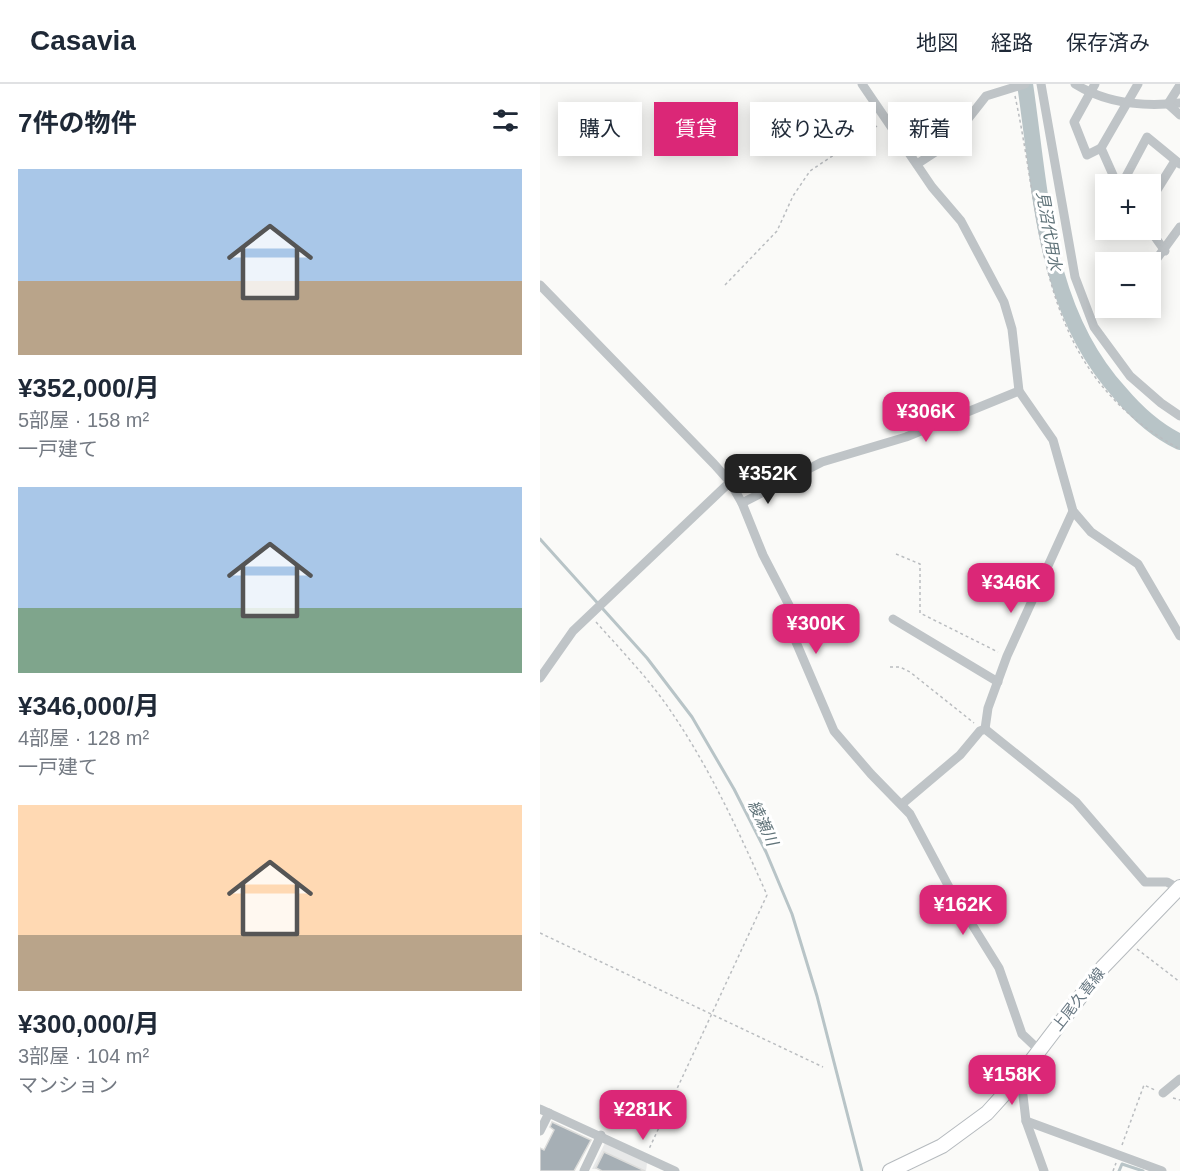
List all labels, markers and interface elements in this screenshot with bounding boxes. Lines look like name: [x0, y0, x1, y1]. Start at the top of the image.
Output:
text: Casavia: [30, 25, 136, 56]
text: 地図: [916, 31, 958, 54]
text: 経路: [991, 31, 1033, 54]
text: 保存済み: [1066, 31, 1150, 54]
chip: 購入: [558, 102, 642, 156]
chip: 賃貸: [654, 102, 738, 156]
chip: 絞り込み: [750, 102, 876, 156]
chip: 新着: [888, 102, 972, 156]
icon: filters: [489, 104, 522, 137]
text: 7件の物件: [18, 108, 136, 138]
map controls: [1095, 174, 1161, 318]
button: +: [1095, 174, 1161, 240]
water label: 見沼代用水: [1034, 190, 1065, 274]
icon: home: [216, 208, 324, 316]
button: −: [1095, 252, 1161, 318]
text: ¥352,000/月: [18, 373, 160, 403]
pin: ¥306K: [884, 392, 968, 443]
text: ¥306K: [897, 400, 955, 422]
text: 5部屋 · 158 m²: [18, 409, 149, 431]
text: 一戸建て: [18, 438, 98, 460]
pin: ¥352K: [726, 454, 810, 505]
text: ¥352K: [739, 462, 797, 484]
icon: home: [216, 526, 324, 634]
pin: ¥346K: [969, 563, 1053, 614]
text: ¥346K: [982, 571, 1040, 593]
pin: ¥300K: [774, 604, 858, 655]
text: ¥300K: [787, 612, 845, 634]
text: ¥346,000/月: [18, 691, 160, 721]
text: 4部屋 · 128 m²: [18, 727, 149, 749]
text: 一戸建て: [18, 756, 98, 778]
water label: 綾瀬川: [745, 798, 782, 850]
icon: home: [216, 844, 324, 952]
pin: ¥162K: [921, 885, 1005, 936]
text: ¥162K: [934, 893, 992, 915]
street label: 上尾久喜線: [1048, 964, 1108, 1034]
text: ¥300,000/月: [18, 1009, 160, 1039]
text: 3部屋 · 104 m²: [18, 1045, 149, 1067]
pin: ¥158K: [970, 1055, 1054, 1106]
text: ¥158K: [983, 1063, 1041, 1085]
text: マンション: [18, 1074, 118, 1096]
pin: ¥281K: [601, 1090, 685, 1141]
text: ¥281K: [614, 1098, 672, 1120]

